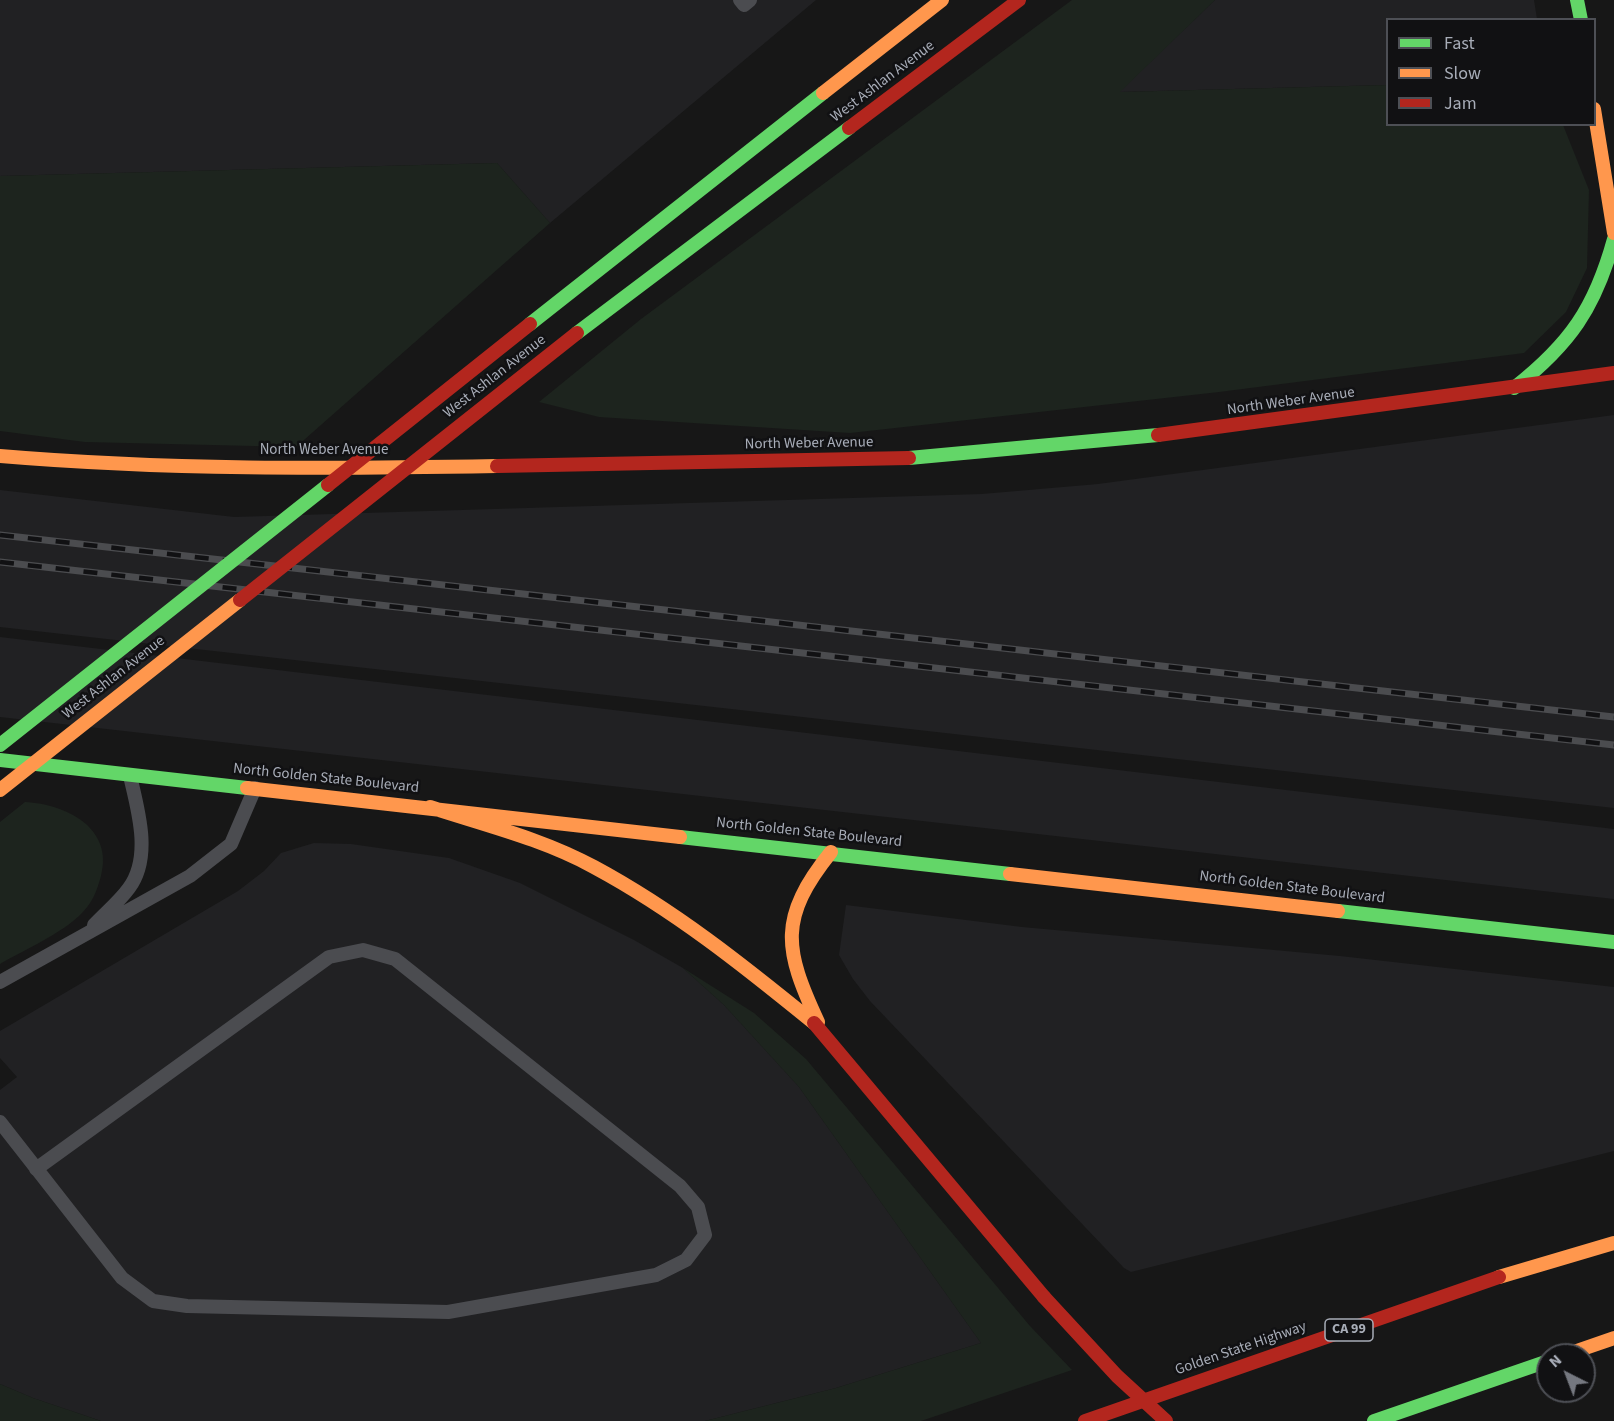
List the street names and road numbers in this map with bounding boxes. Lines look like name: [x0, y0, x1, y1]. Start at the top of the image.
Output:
street label: West Ashlan Avenue: [828, 37, 938, 127]
street label: West Ashlan Avenue: [440, 331, 550, 423]
street label: North Weber Avenue: [1226, 384, 1356, 420]
street label: North Weber Avenue: [745, 434, 873, 454]
street label: North Weber Avenue: [260, 442, 388, 460]
street label: West Ashlan Avenue: [59, 632, 169, 724]
street label: North Golden State Boulevard: [232, 760, 420, 798]
street label: North Golden State Boulevard: [715, 814, 903, 852]
street label: North Golden State Boulevard: [1198, 868, 1386, 908]
street label: Golden State Highway: [1173, 1318, 1309, 1380]
road number: CA 99: [1325, 1319, 1373, 1341]

